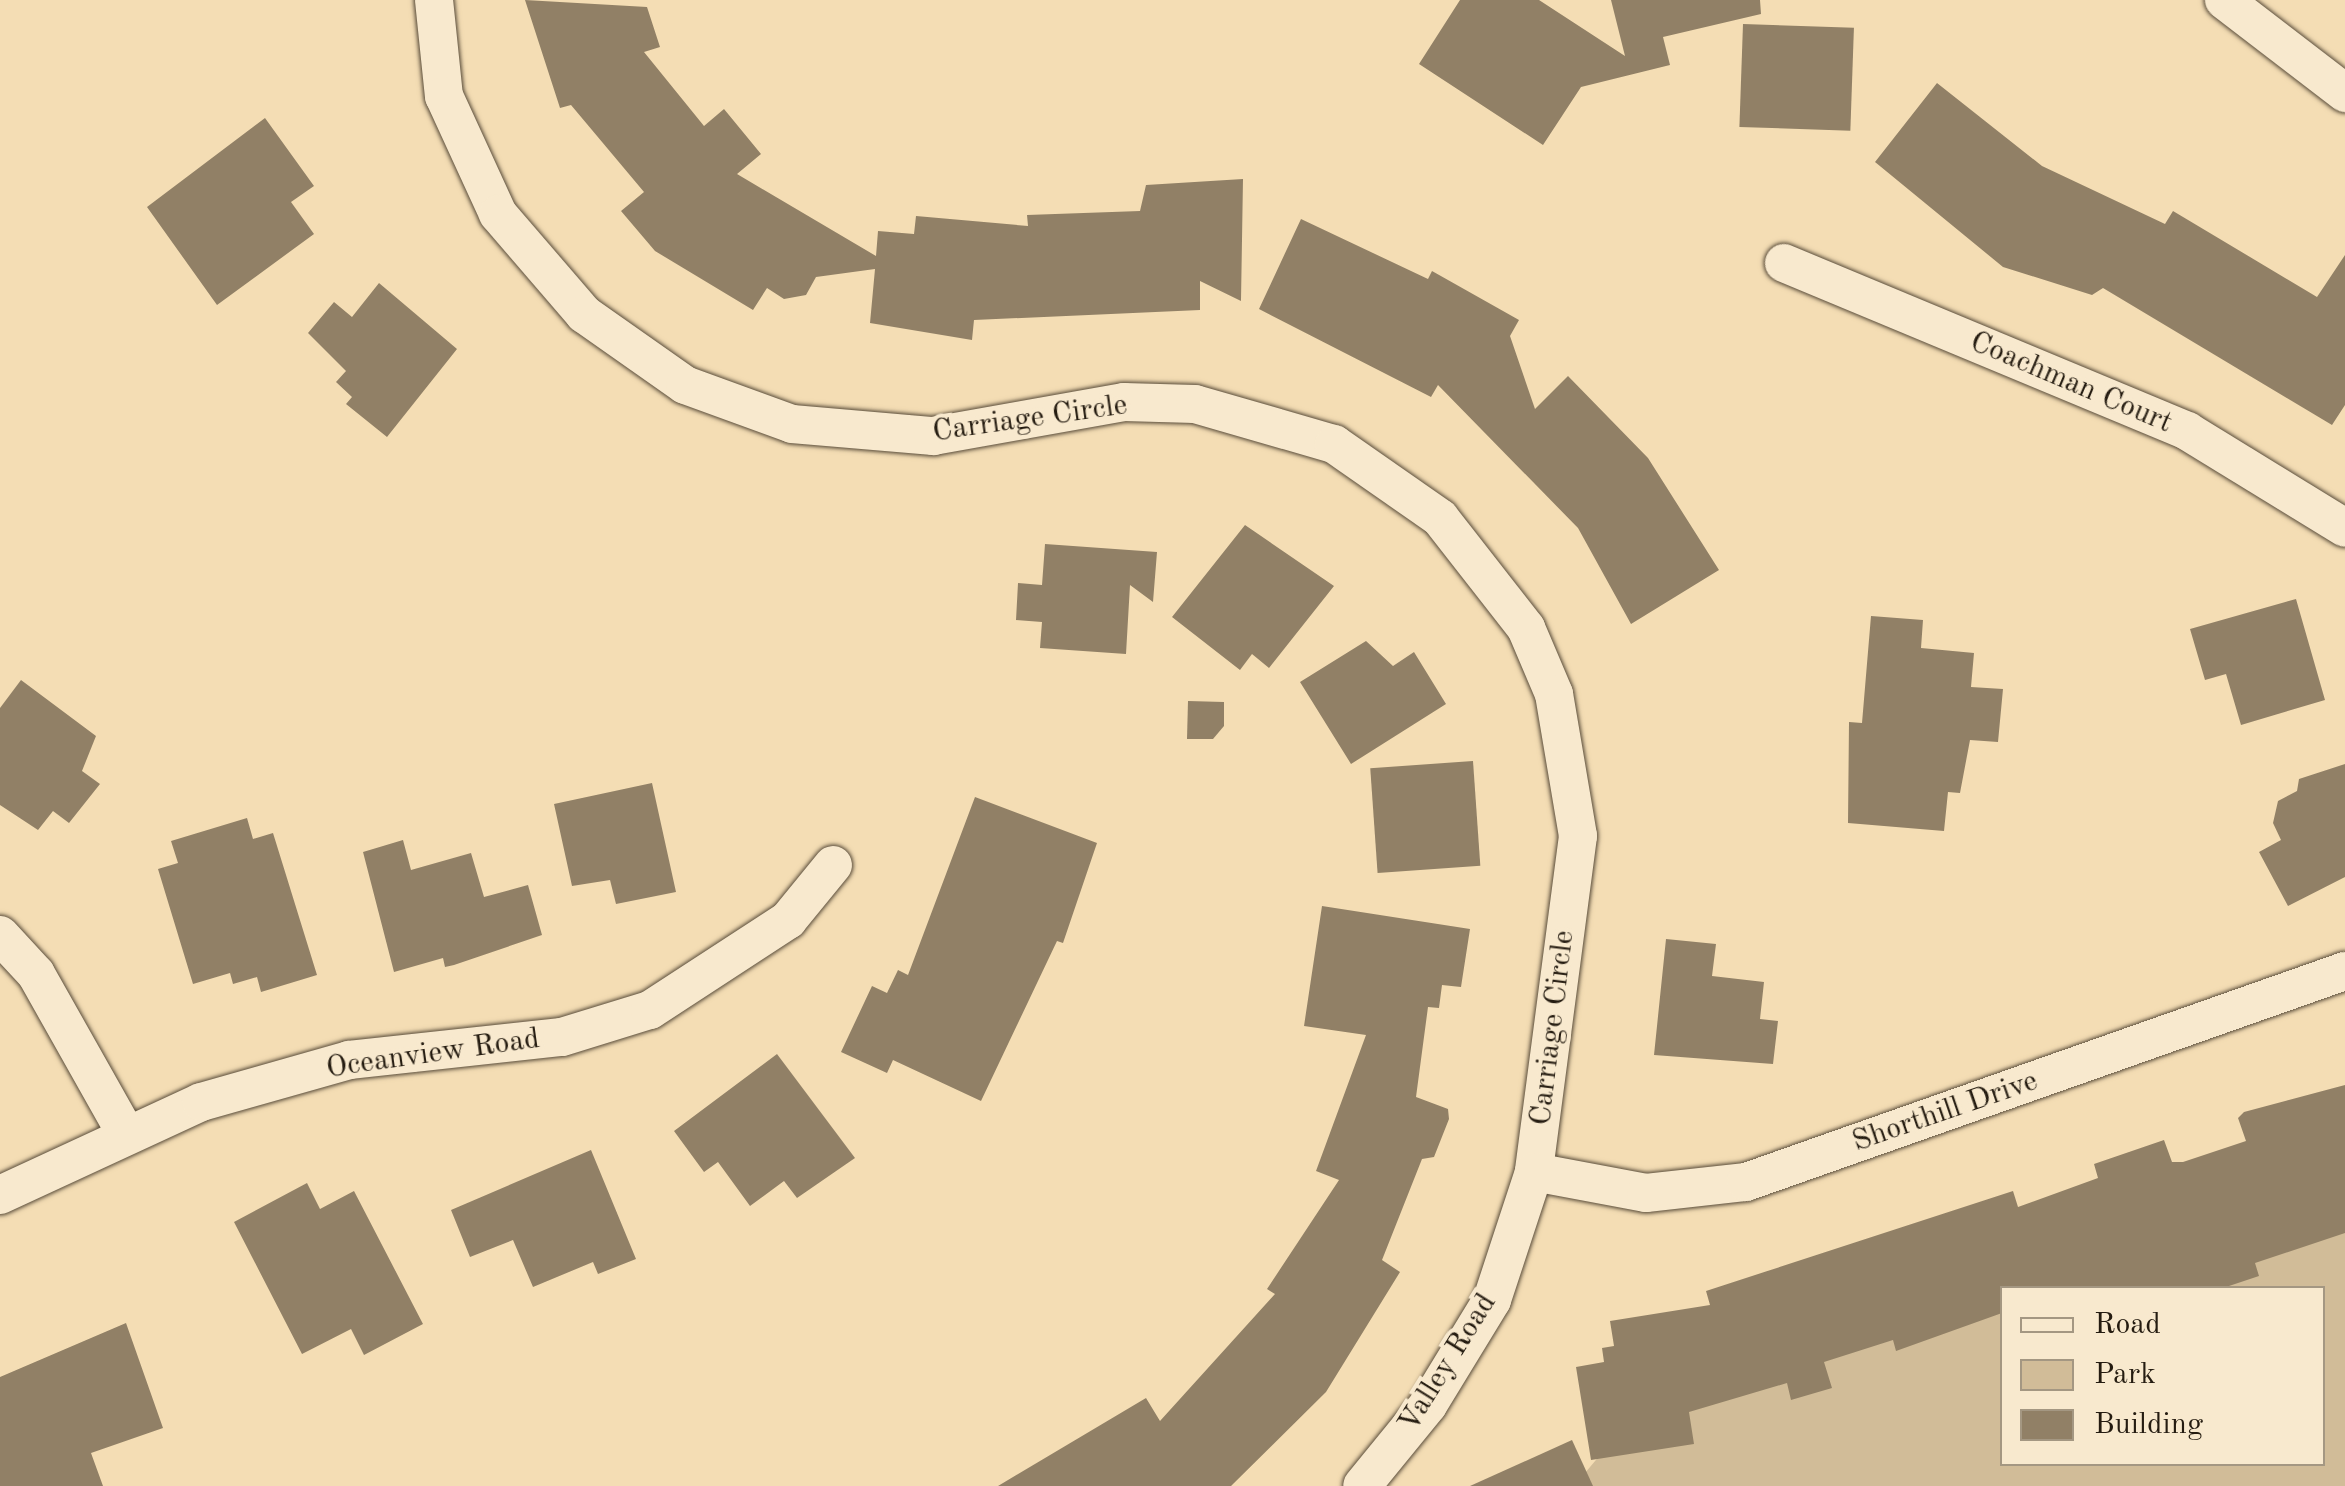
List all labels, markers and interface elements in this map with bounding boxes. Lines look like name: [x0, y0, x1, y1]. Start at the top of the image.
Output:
street label: Coachman Court: [1964, 324, 2178, 442]
street label: Carriage Circle: [930, 388, 1130, 450]
street label: Carriage Circle: [1523, 928, 1583, 1128]
street label: Oceanview Road: [324, 1021, 542, 1087]
street label: Shorthill Drive: [1848, 1063, 2042, 1161]
legend: [2000, 1286, 2325, 1466]
street label: Valley Road: [1391, 1287, 1505, 1439]
text: Road: [2094, 1310, 2161, 1340]
text: Park: [2094, 1360, 2156, 1390]
text: Building: [2094, 1410, 2203, 1440]

